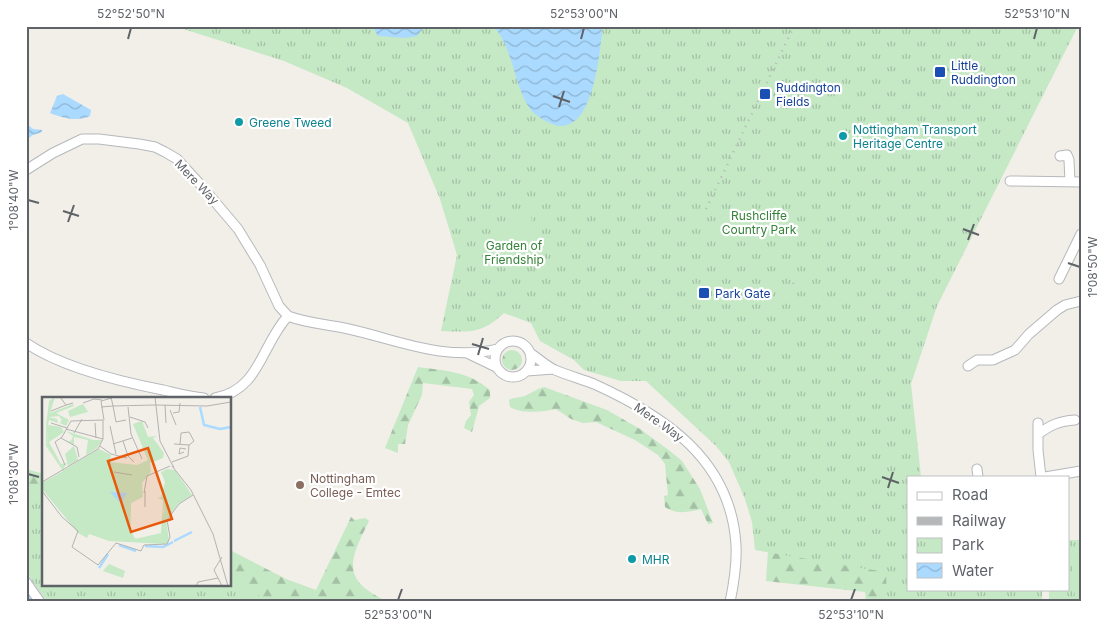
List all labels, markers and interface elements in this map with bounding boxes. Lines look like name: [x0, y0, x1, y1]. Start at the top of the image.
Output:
text: 52°52'50"N: [97, 6, 165, 21]
text: 52°53'00"N: [550, 6, 618, 21]
text: 52°53'10"N: [1004, 6, 1070, 21]
place label: Little Ruddington: [951, 58, 1016, 87]
marker: Little Ruddington: [933, 65, 947, 79]
place label: Ruddington Fields: [776, 80, 841, 109]
marker: Ruddington Fields: [758, 87, 772, 101]
place label: Greene Tweed: [249, 115, 332, 130]
marker: Greene Tweed: [233, 116, 245, 128]
place label: Nottingham Transport Heritage Centre: [853, 122, 977, 151]
marker: Nottingham Transport Heritage Centre: [837, 130, 849, 142]
street label: Mere Way: [172, 156, 222, 208]
text: 1°08'40"W: [6, 169, 21, 230]
park label: Rushcliffe Country Park: [722, 208, 797, 237]
text: 1°08'50"W: [1085, 236, 1100, 298]
park label: Garden of Friendship: [484, 238, 544, 267]
marker: Park Gate: [697, 286, 711, 300]
place label: Park Gate: [715, 286, 771, 301]
inset map: [42, 397, 231, 586]
street label: Mere Way: [631, 399, 687, 445]
text: 1°08'30"W: [6, 443, 21, 505]
place label: Nottingham College - Emtec: [310, 471, 401, 500]
legend: [907, 476, 1070, 590]
marker: Nottingham College - Emtec: [294, 479, 306, 491]
text: Road: [952, 485, 988, 504]
text: Railway: [952, 511, 1007, 530]
text: Park: [952, 535, 985, 554]
place label: MHR: [642, 552, 670, 567]
marker: MHR: [626, 553, 638, 565]
text: Water: [952, 561, 994, 580]
text: 52°53'00"N: [364, 607, 432, 622]
text: 52°53'10"N: [818, 607, 884, 622]

